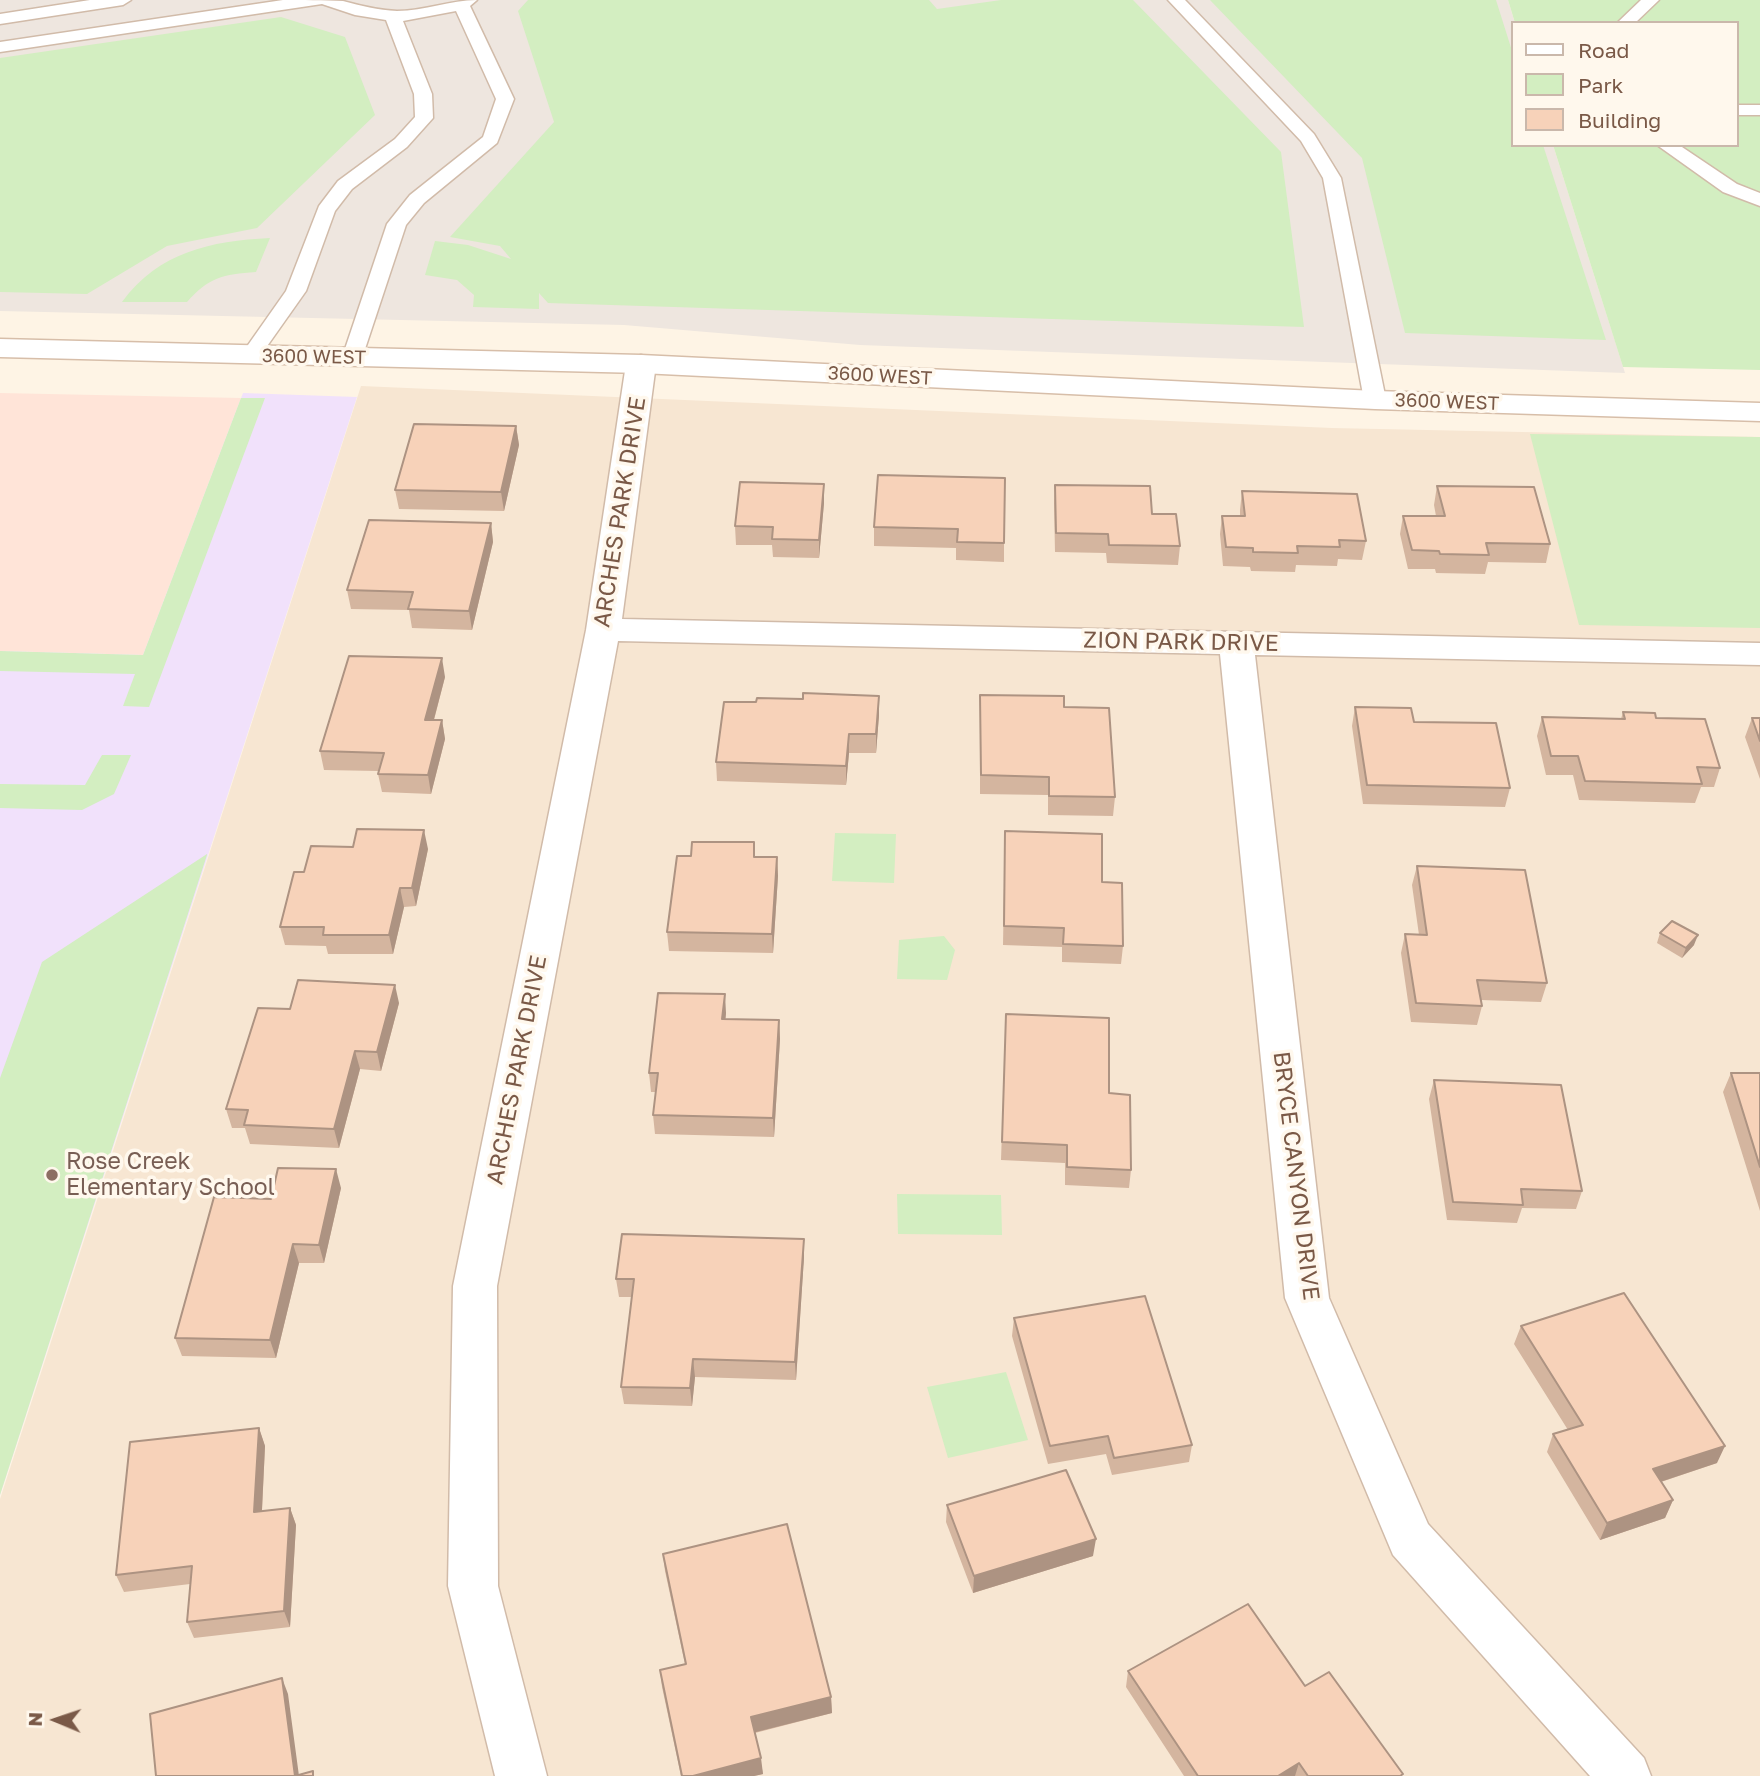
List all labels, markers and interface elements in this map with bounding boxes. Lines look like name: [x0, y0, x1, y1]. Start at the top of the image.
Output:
legend: [1512, 21, 1739, 147]
text: Road: [1578, 37, 1629, 63]
text: Park: [1578, 72, 1623, 98]
text: Building: [1578, 107, 1661, 133]
street label: 3600 WEST: [262, 345, 366, 369]
street label: 3600 WEST: [827, 362, 933, 390]
street label: 3600 WEST: [1394, 389, 1500, 415]
street label: ARCHES PARK DRIVE: [588, 395, 652, 629]
street label: ZION PARK DRIVE: [1083, 626, 1279, 658]
street label: ARCHES PARK DRIVE: [481, 953, 553, 1187]
street label: BRYCE CANYON DRIVE: [1267, 1050, 1325, 1302]
place label: Rose Creek Elementary School: [66, 1148, 275, 1202]
marker: Rose Creek Elementary School: [44, 1167, 60, 1183]
north arrow: [21, 1685, 91, 1755]
text: N: [23, 1712, 46, 1727]

